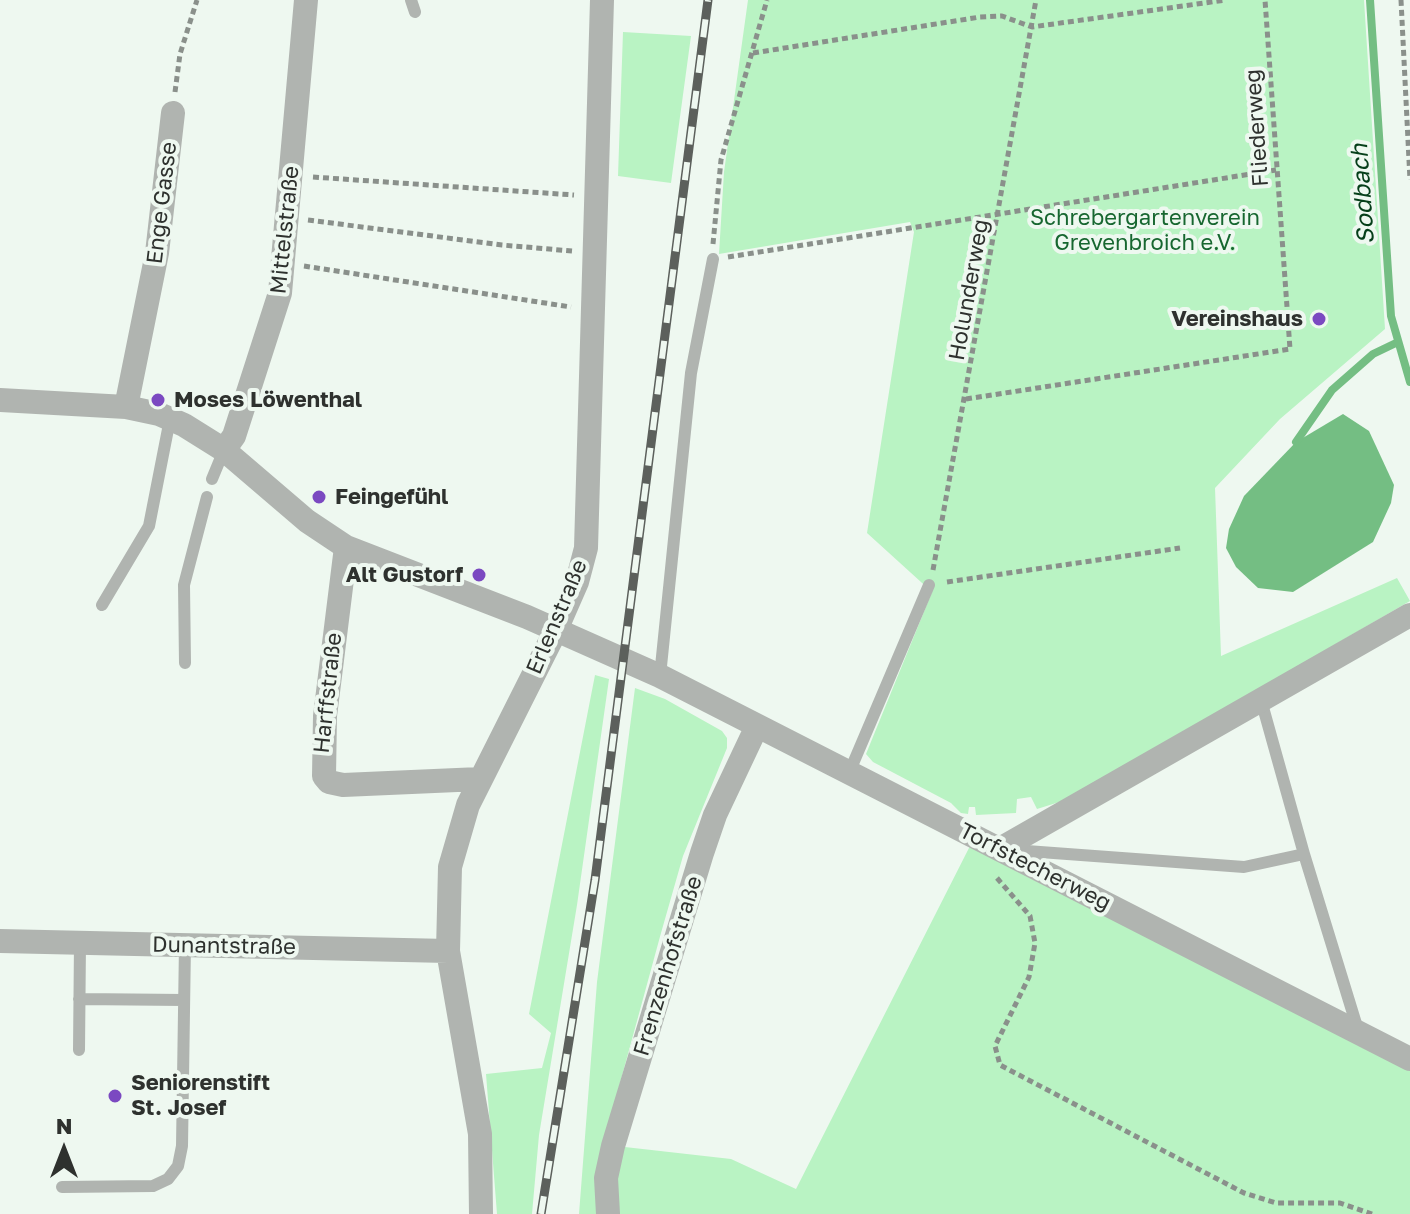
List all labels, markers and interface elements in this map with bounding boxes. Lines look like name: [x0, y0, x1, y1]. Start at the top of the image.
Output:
street label: Fliederweg: [1240, 68, 1274, 188]
street label: Enge Gasse: [141, 140, 183, 266]
water label: Sodbach: [1345, 143, 1381, 245]
street label: Mittelstraße: [265, 165, 305, 295]
park label: Schrebergartenverein Grevenbroich e.V.: [1030, 205, 1260, 256]
street label: Holunderweg: [944, 217, 994, 363]
place label: Vereinshaus: [1171, 306, 1303, 332]
marker: Vereinshaus: [1310, 310, 1328, 328]
place label: Moses Löwenthal: [174, 387, 362, 413]
marker: Moses Löwenthal: [149, 391, 167, 409]
place label: Feingefühl: [335, 484, 448, 510]
marker: Feingefühl: [310, 488, 328, 506]
street label: Erlenstraße: [521, 556, 593, 678]
place label: Alt Gustorf: [346, 562, 463, 588]
marker: Alt Gustorf: [470, 566, 488, 584]
street label: Harffstraße: [309, 631, 347, 755]
street label: Torfstecherweg: [955, 817, 1115, 917]
street label: Frenzenhofstraße: [628, 873, 708, 1059]
street label: Dunantstraße: [152, 932, 296, 960]
place label: Seniorenstift St. Josef: [131, 1070, 270, 1122]
marker: Seniorenstift St. Josef: [106, 1087, 124, 1105]
north arrow: [24, 1110, 104, 1190]
text: N: [56, 1112, 72, 1139]

